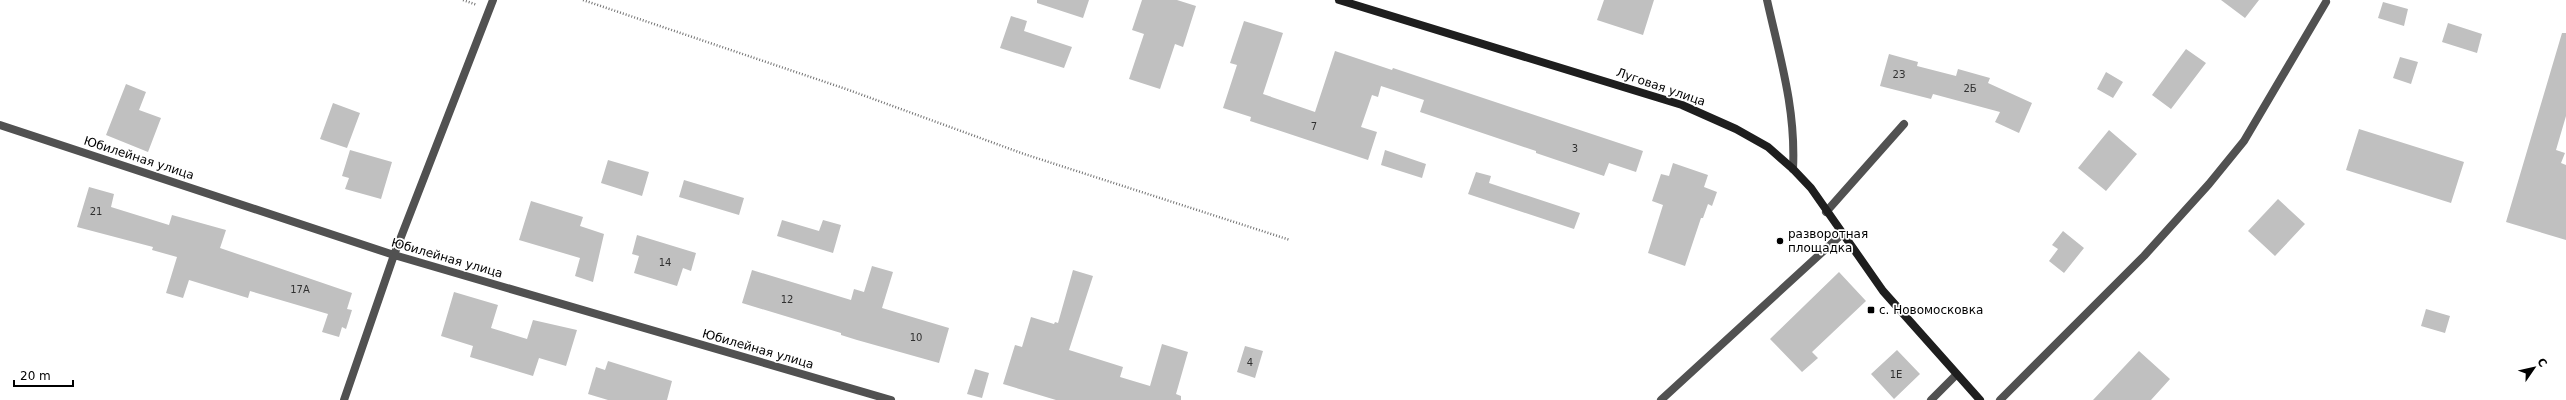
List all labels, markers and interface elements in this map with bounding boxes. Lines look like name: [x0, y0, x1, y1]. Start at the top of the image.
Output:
street label: Луговая улица: [1615, 65, 1707, 109]
house number: 2З: [1893, 69, 1905, 80]
house number: 2Б: [1963, 83, 1977, 94]
house number: 7: [1311, 121, 1317, 132]
street label: Юбилейная улица: [82, 134, 196, 182]
house number: 3: [1572, 143, 1578, 154]
house number: 21: [90, 206, 102, 217]
place label: разворотная площадка: [1788, 227, 1868, 255]
street label: Юбилейная улица: [390, 235, 504, 281]
marker: разворотная площадка: [1775, 236, 1785, 246]
house number: 14: [659, 257, 671, 268]
house number: 17А: [290, 284, 310, 295]
house number: 12: [781, 294, 793, 305]
place label: с. Новомосковка: [1879, 303, 1983, 317]
marker: с. Новомосковка: [1866, 305, 1876, 315]
street label: Юбилейная улица: [701, 326, 815, 372]
house number: 10: [910, 332, 922, 343]
north arrow: [2514, 348, 2554, 388]
text: С: [2534, 356, 2550, 370]
house number: 4: [1247, 357, 1253, 368]
scale bar: [14, 362, 73, 388]
text: 20 m: [20, 369, 51, 383]
house number: 1Е: [1890, 369, 1902, 380]

